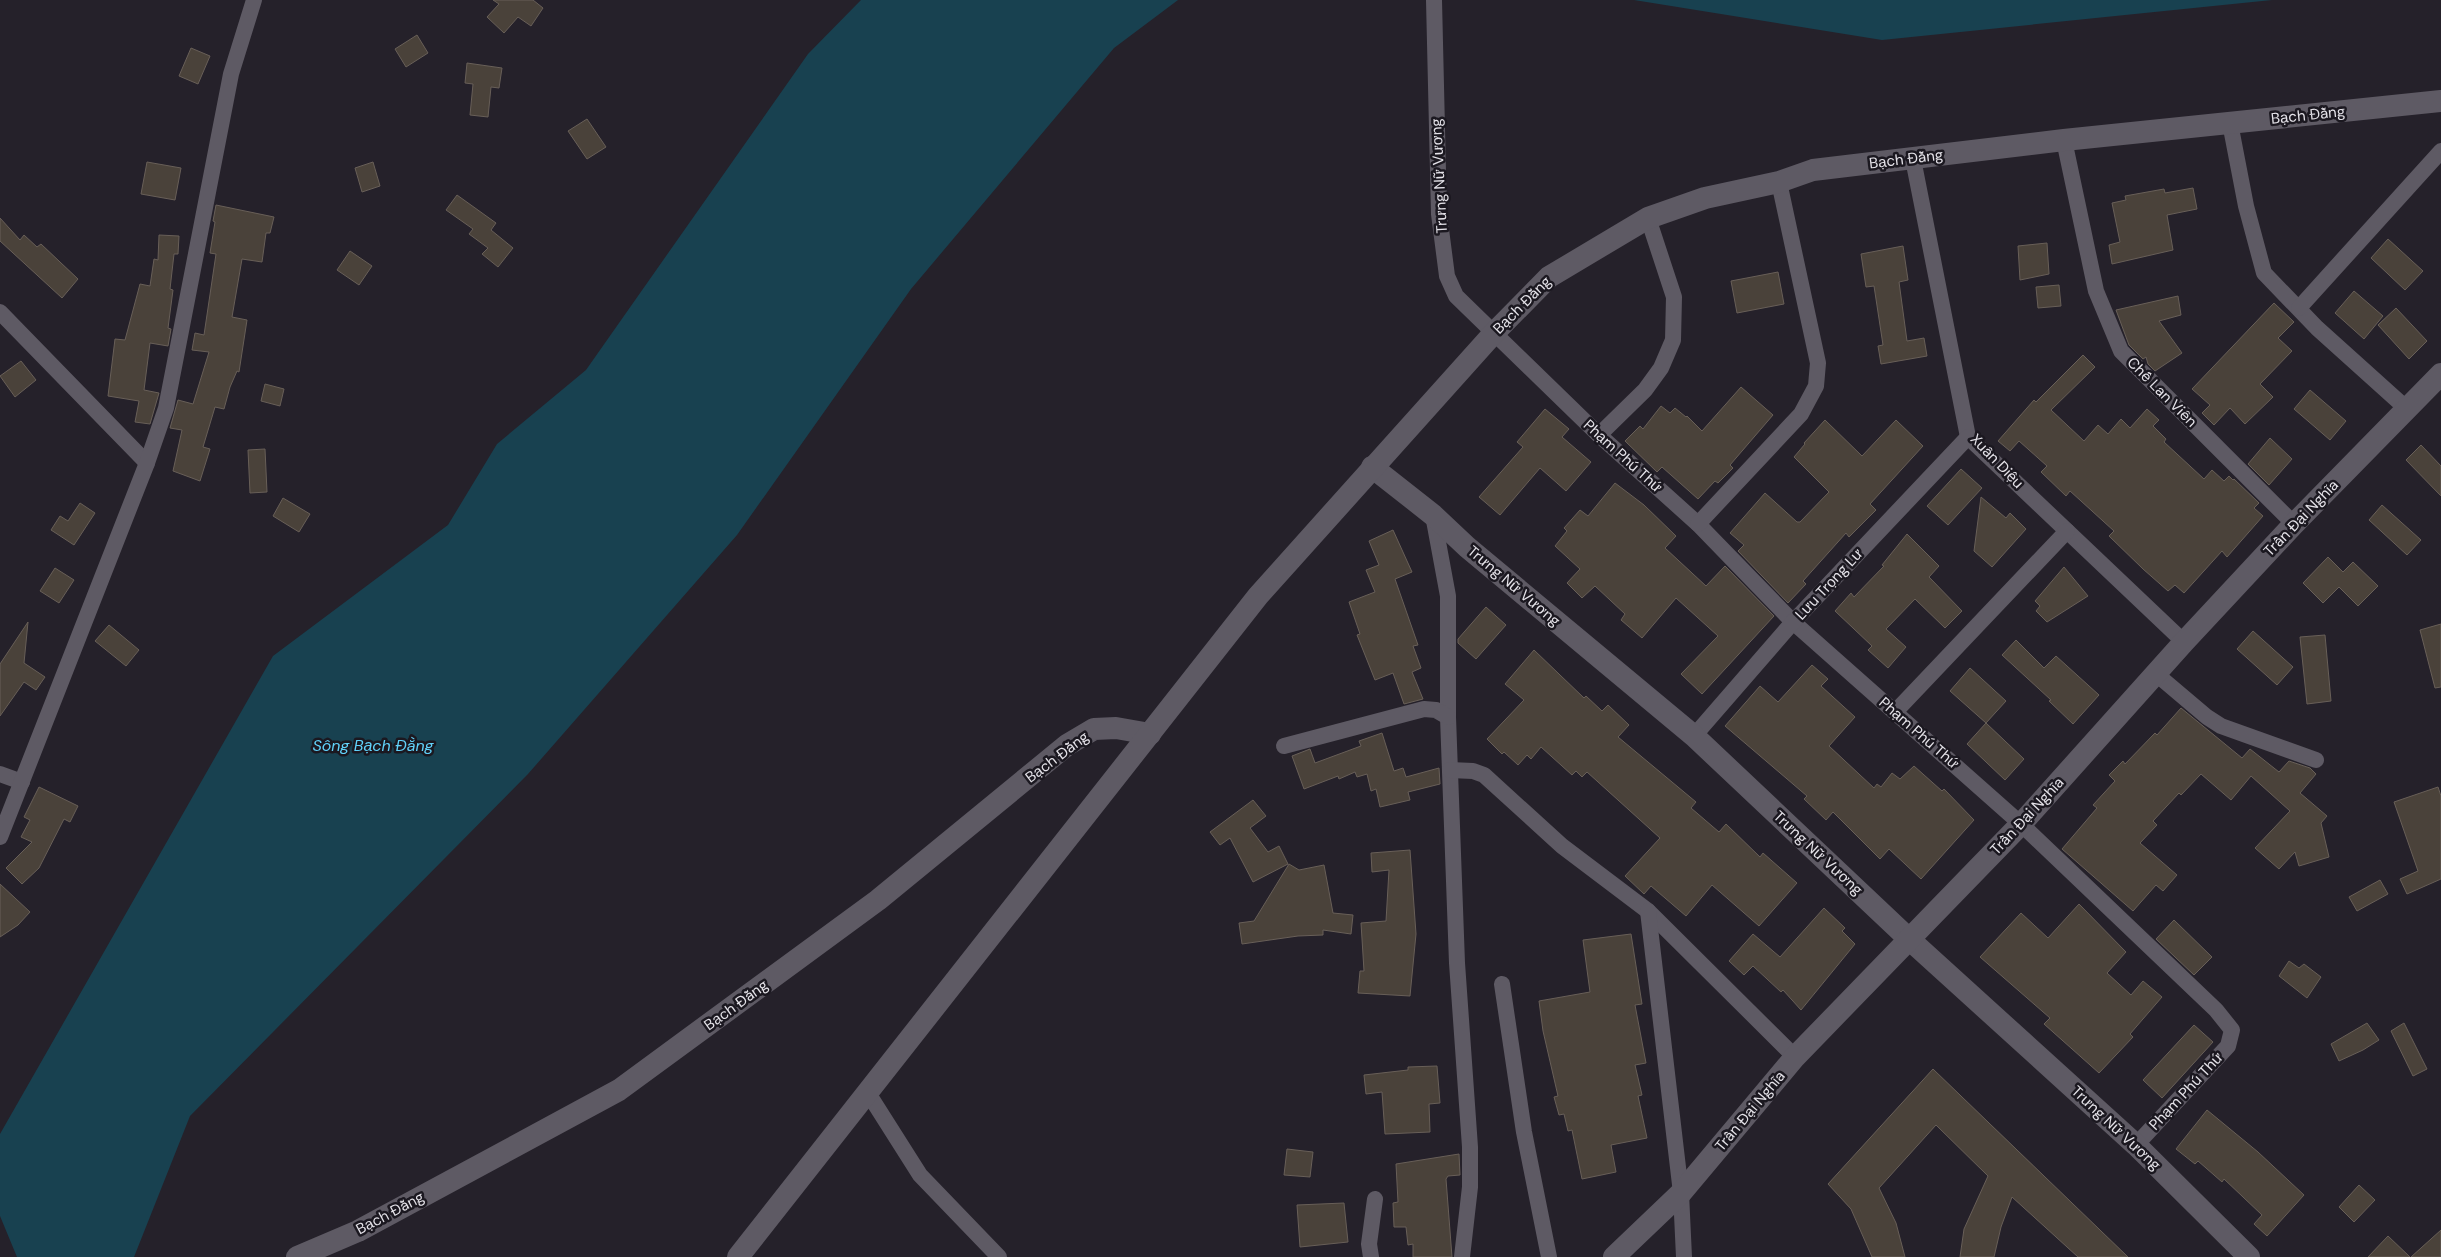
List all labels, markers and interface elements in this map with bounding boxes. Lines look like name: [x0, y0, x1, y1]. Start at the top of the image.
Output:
street label: Bạch Đằng: [2270, 101, 2346, 129]
street label: Trưng Nữ Vương: [1426, 118, 1452, 234]
street label: Bạch Đằng: [1868, 145, 1944, 173]
street label: Bạch Đằng: [1489, 272, 1555, 338]
street label: Chế Lan Viên: [2123, 353, 2201, 431]
street label: Phạm Phú Thứ: [1579, 415, 1667, 497]
street label: Xuân Diệu: [1966, 429, 2028, 493]
street label: Trần Đại Nghĩa: [2259, 475, 2343, 561]
street label: Trưng Nữ Vương: [1463, 541, 1565, 631]
street label: Lưu Trọng Lư: [1791, 544, 1867, 624]
street label: Phạm Phú Thứ: [1875, 693, 1963, 773]
street label: Bạch Đằng: [1021, 727, 1093, 787]
water label: Sông Bạch Đằng: [312, 735, 435, 756]
street label: Trần Đại Nghĩa: [1986, 773, 2068, 859]
street label: Trưng Nữ Vương: [1769, 806, 1867, 900]
street label: Bạch Đằng: [700, 975, 772, 1035]
street label: Phạm Phú Thứ: [2145, 1048, 2227, 1134]
street label: Trần Đại Nghĩa: [1710, 1067, 1790, 1155]
street label: Trưng Nữ Vương: [2067, 1081, 2165, 1175]
street label: Bạch Đằng: [352, 1187, 428, 1239]

